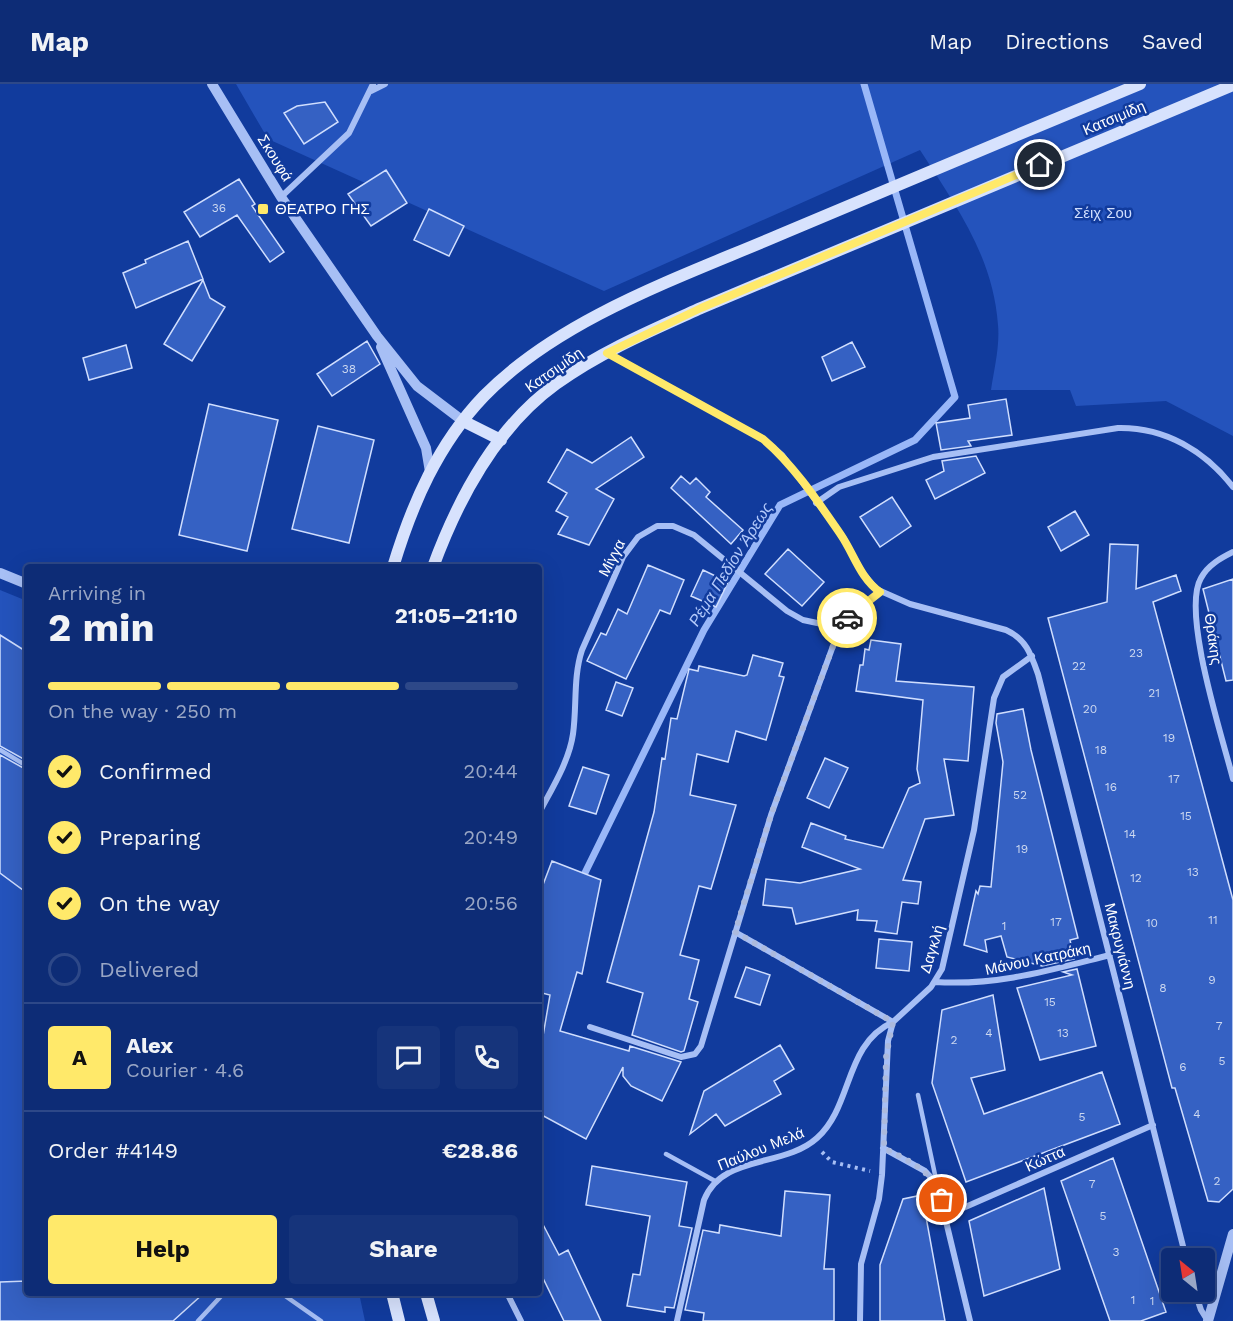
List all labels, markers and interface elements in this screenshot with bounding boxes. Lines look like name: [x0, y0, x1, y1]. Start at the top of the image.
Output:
text: Map: [30, 25, 89, 58]
text: Map: [929, 29, 972, 54]
text: Directions: [1005, 29, 1109, 54]
text: Saved: [1142, 29, 1203, 54]
street label: Κατσιμίδη: [1080, 97, 1148, 139]
street label: Σκουφά: [254, 131, 296, 185]
pin: [1014, 139, 1065, 190]
icon: home: [1023, 148, 1056, 181]
place label: ΘΕΑΤΡΟ ΓΗΣ: [275, 200, 370, 218]
house number: 36: [212, 201, 226, 215]
marker: ΘΕΑΤΡΟ ΓΗΣ: [256, 202, 270, 216]
park label: Σέιχ Σου: [1074, 204, 1132, 222]
street label: Κατσιμίδη: [522, 344, 586, 396]
house number: 38: [342, 362, 356, 376]
water label: Ρέμα Πεδίον Άρεως: [685, 499, 776, 630]
street label: Μίγγα: [595, 536, 629, 580]
text: Arriving in: [48, 581, 146, 605]
courier: [817, 588, 877, 648]
icon: car: [831, 602, 864, 635]
text: 21:05–21:10: [395, 603, 518, 628]
text: 2 min: [48, 605, 155, 650]
street label: Θράκης: [1200, 612, 1226, 666]
house number: 23: [1129, 646, 1143, 660]
house number: 22: [1072, 659, 1086, 673]
house number: 21: [1148, 686, 1160, 700]
text: On the way · 250 m: [48, 699, 237, 723]
house number: 20: [1083, 702, 1097, 716]
house number: 19: [1163, 731, 1175, 745]
house number: 18: [1095, 743, 1107, 757]
icon: check: [48, 755, 81, 788]
text: Confirmed: [99, 759, 212, 784]
text: 20:44: [464, 759, 518, 783]
house number: 17: [1168, 772, 1180, 786]
house number: 16: [1105, 780, 1117, 794]
house number: 52: [1013, 788, 1027, 802]
house number: 15: [1180, 809, 1192, 823]
icon: check: [48, 821, 81, 854]
text: Preparing: [99, 825, 200, 850]
text: 20:49: [463, 825, 518, 849]
house number: 14: [1124, 827, 1136, 841]
house number: 19: [1016, 842, 1028, 856]
house number: 13: [1187, 865, 1199, 879]
house number: 12: [1130, 871, 1142, 885]
icon: check: [48, 887, 81, 920]
text: On the way: [99, 891, 220, 916]
text: 20:56: [464, 891, 518, 915]
street label: Μακρυγιάννη: [1101, 901, 1139, 991]
house number: 11: [1208, 913, 1218, 927]
house number: 17: [1050, 915, 1062, 929]
house number: 10: [1146, 916, 1158, 930]
house number: 1: [1002, 919, 1006, 933]
street label: Δαγκλή: [916, 923, 948, 975]
street label: Μάνου Κατράκη: [983, 939, 1093, 979]
text: Delivered: [99, 957, 199, 982]
house number: 9: [1208, 973, 1216, 987]
house number: 8: [1159, 981, 1167, 995]
house number: 15: [1044, 995, 1056, 1009]
house number: 7: [1216, 1019, 1223, 1033]
button: chat: [377, 1026, 440, 1089]
button: phone: [455, 1026, 518, 1089]
house number: 4: [985, 1026, 993, 1040]
house number: 13: [1057, 1026, 1069, 1040]
text: Alex: [126, 1033, 173, 1058]
house number: 2: [951, 1033, 958, 1047]
text: A: [72, 1045, 87, 1070]
house number: 5: [1219, 1054, 1226, 1068]
text: Courier · 4.6: [126, 1058, 244, 1082]
house number: 6: [1179, 1060, 1187, 1074]
house number: 4: [1193, 1107, 1201, 1121]
house number: 5: [1079, 1110, 1086, 1124]
street label: Παύλου Μελά: [715, 1123, 807, 1175]
text: Order #4149: [48, 1138, 178, 1163]
text: €28.86: [442, 1138, 518, 1163]
street label: Κώττα: [1022, 1142, 1068, 1176]
pin: [916, 1174, 967, 1225]
house number: 2: [1214, 1174, 1221, 1188]
house number: 7: [1089, 1177, 1096, 1191]
icon: bag: [925, 1183, 958, 1216]
house number: 5: [1100, 1209, 1107, 1223]
button: Help: [48, 1215, 277, 1284]
button: Share: [289, 1215, 518, 1284]
house number: 3: [1113, 1245, 1120, 1259]
north arrow: [1161, 1248, 1215, 1302]
map controls: [1161, 1248, 1215, 1302]
house number: 1: [1131, 1293, 1135, 1307]
house number: 1: [1150, 1294, 1154, 1308]

